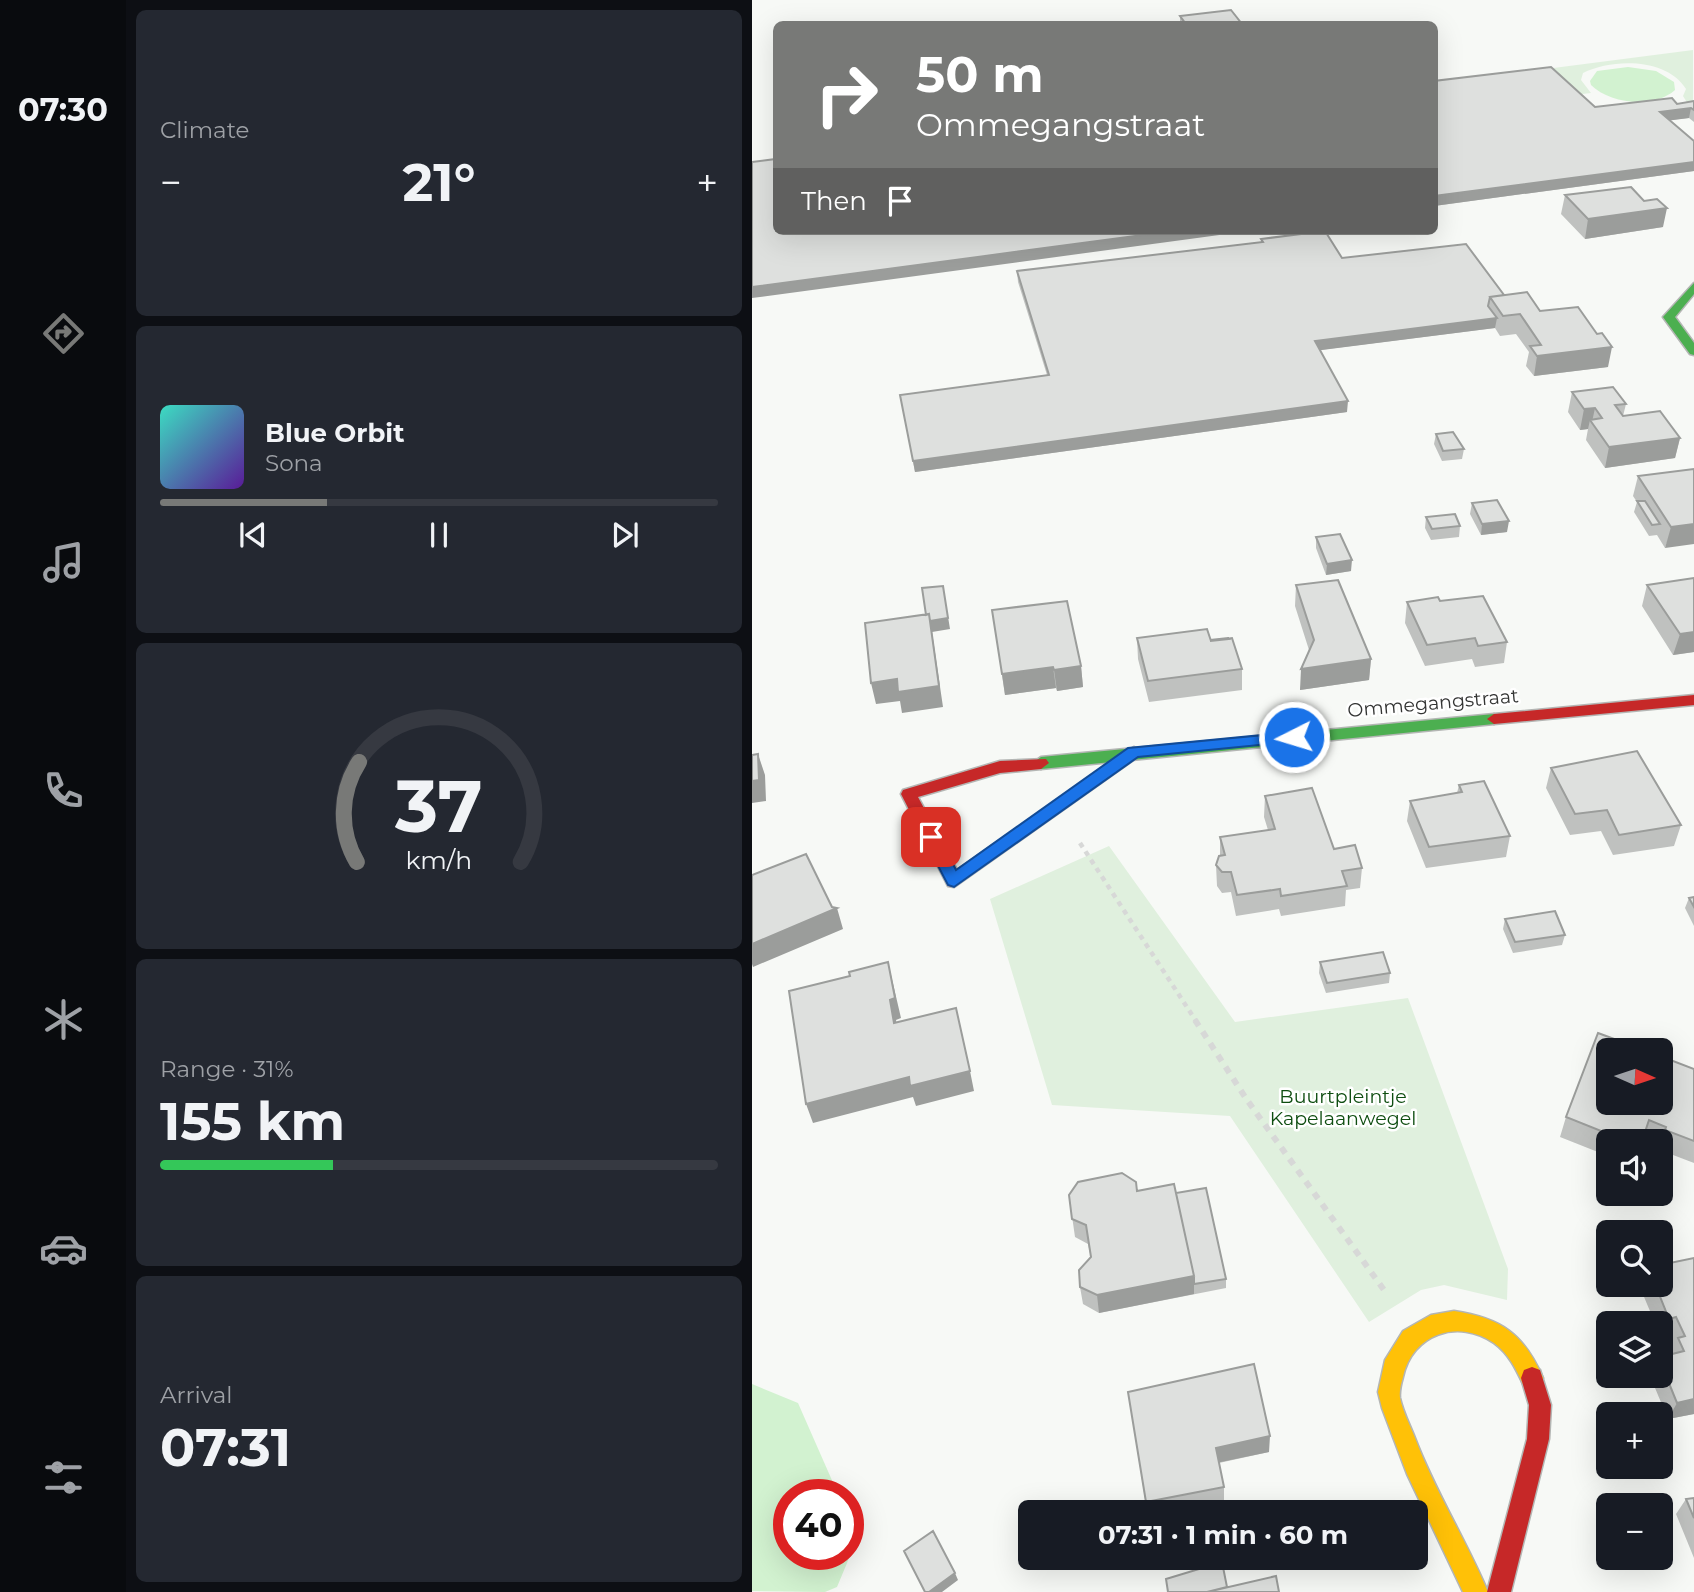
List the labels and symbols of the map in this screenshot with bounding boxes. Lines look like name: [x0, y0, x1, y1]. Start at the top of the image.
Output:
street label: Ommegangstraat: [1346, 684, 1520, 722]
position arrow: [1257, 700, 1331, 774]
pin: [901, 807, 961, 867]
north arrow: [1596, 1038, 1672, 1115]
park label: Buurtpleintje Kapelaanwegel: [1270, 1085, 1416, 1130]
speed limit sign: 40: [773, 1479, 864, 1570]

